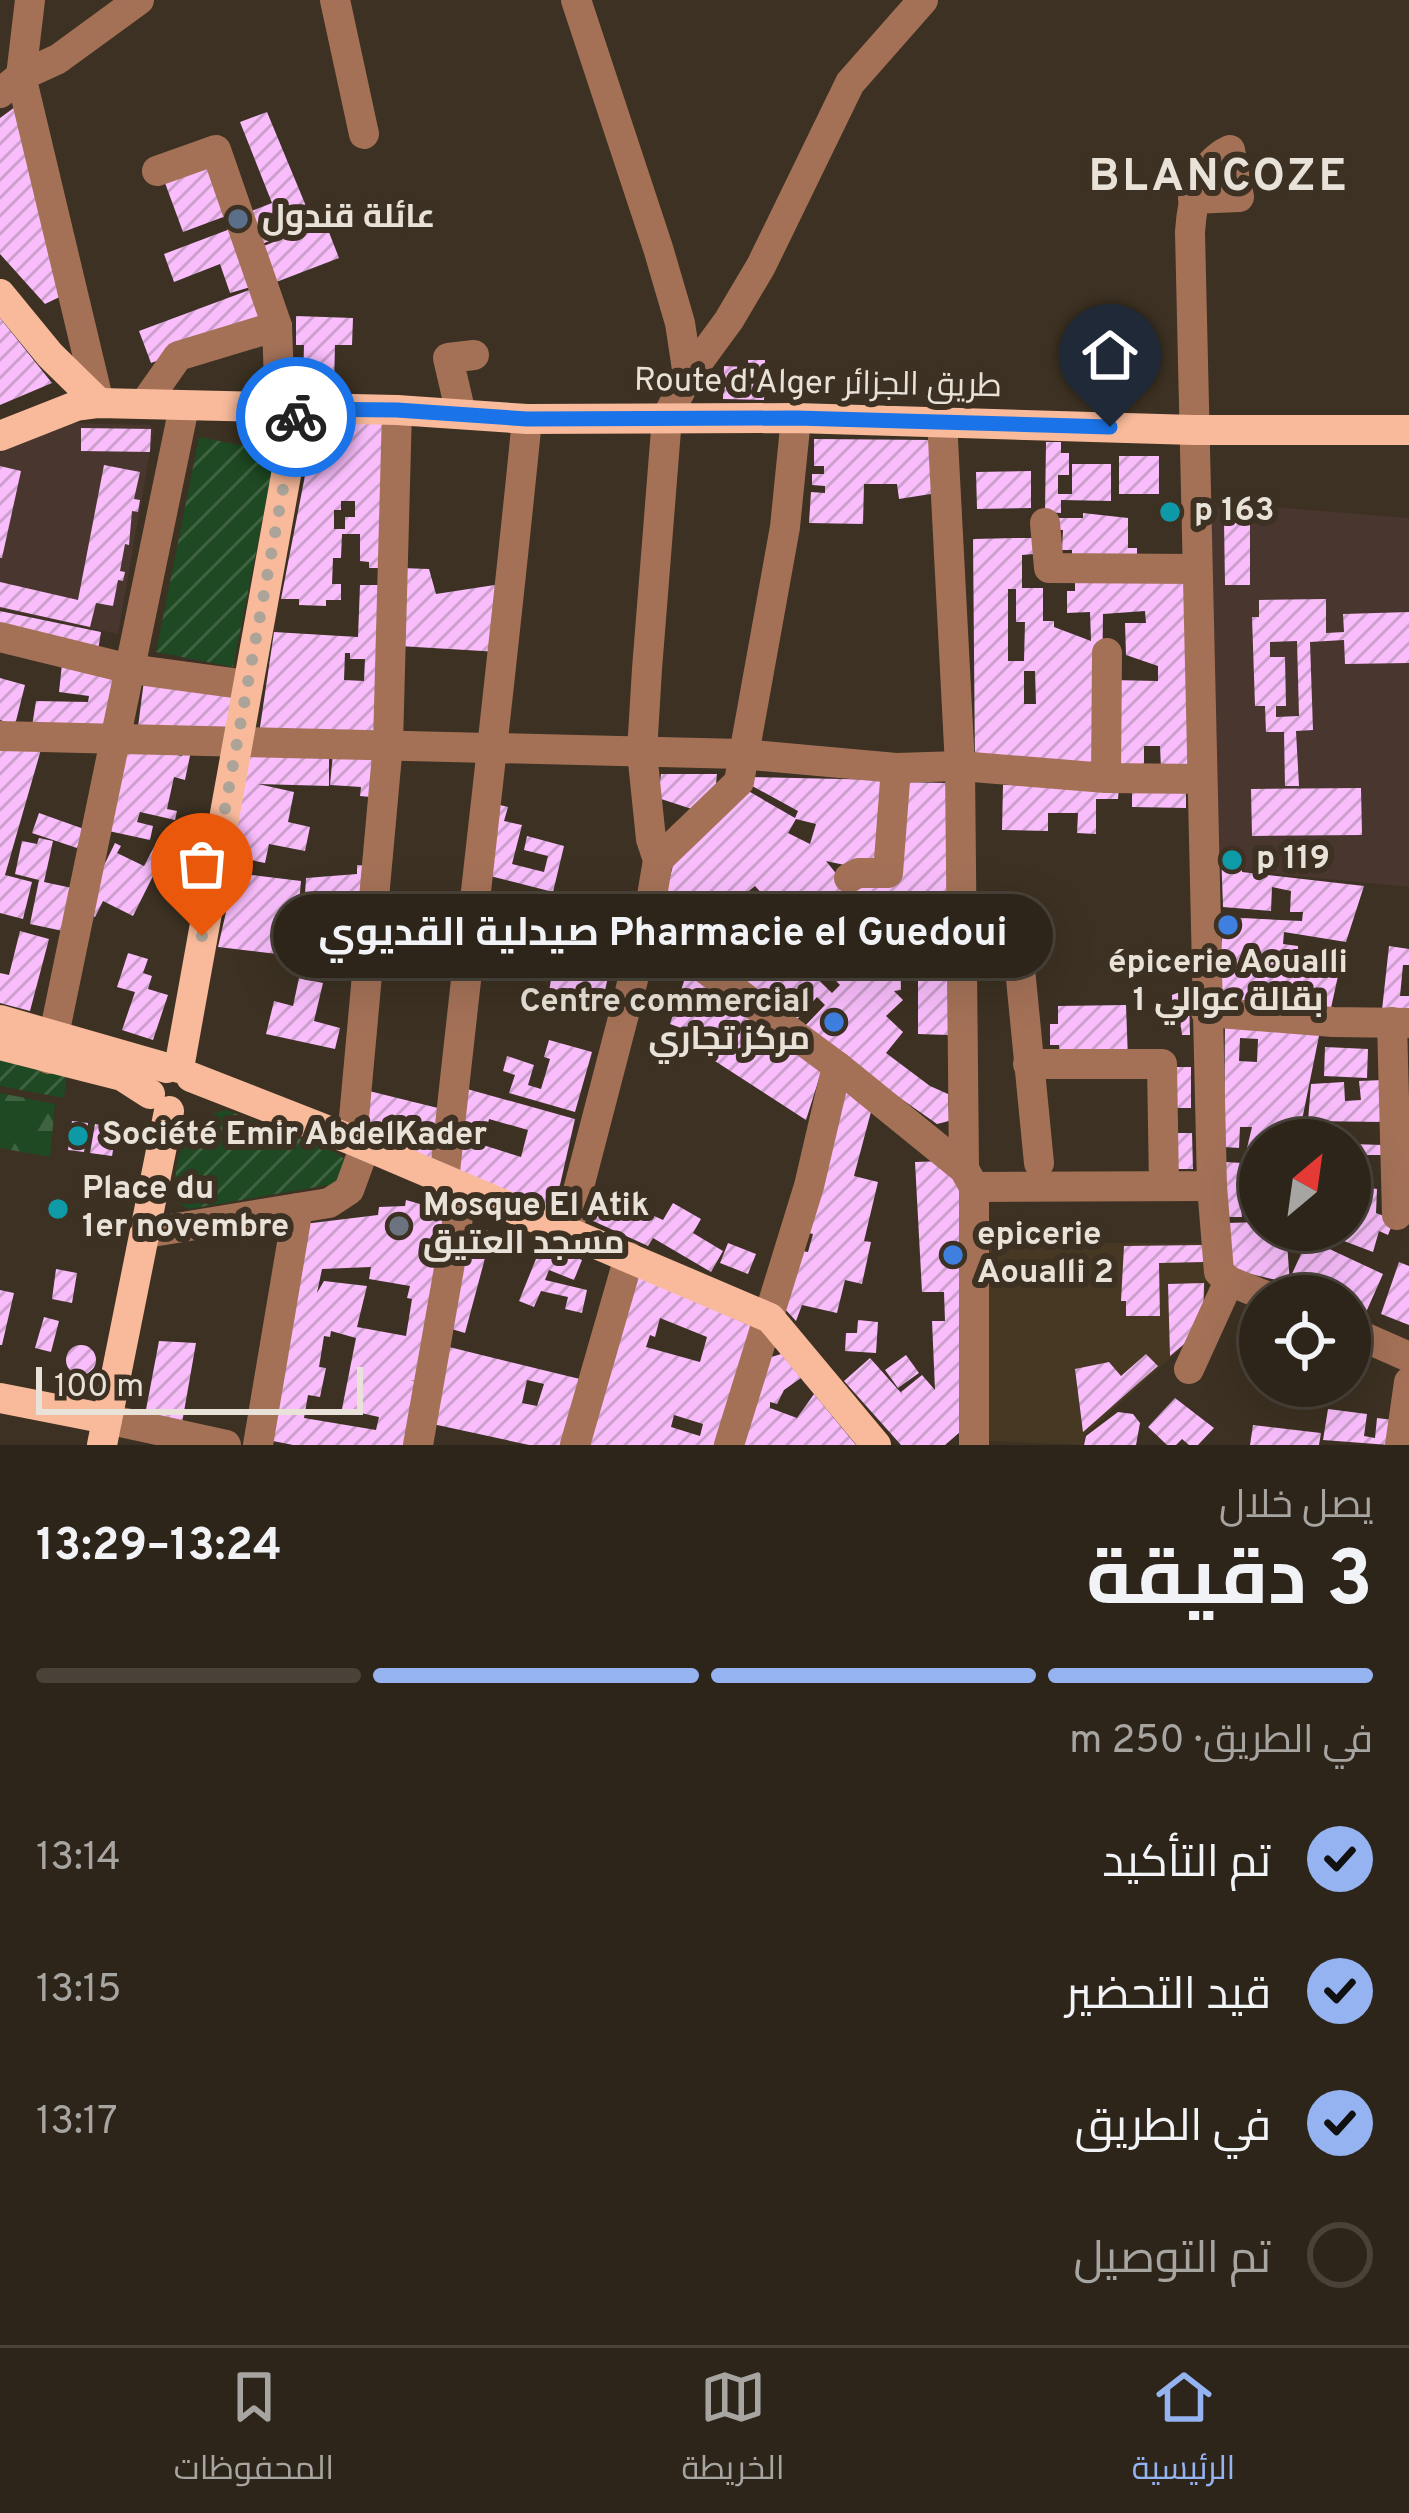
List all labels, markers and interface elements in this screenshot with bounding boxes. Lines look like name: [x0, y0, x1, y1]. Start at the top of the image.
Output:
district label: BLANCOZE: [1088, 150, 1350, 207]
place label: عائلة قندول: [262, 198, 435, 240]
marker: عائلة قندول: [225, 206, 251, 232]
pin: [1059, 304, 1161, 427]
icon: home: [1077, 322, 1143, 388]
courier: [236, 357, 356, 477]
street label: Route d'Alger طريق الجزائر: [634, 361, 1002, 409]
icon: bike: [263, 384, 329, 450]
place label: p 163: [1194, 491, 1275, 533]
marker: p 163: [1157, 499, 1183, 525]
pin: [151, 813, 253, 936]
icon: bag: [169, 831, 235, 897]
place label: p 119: [1256, 839, 1330, 881]
marker: p 119: [1219, 847, 1245, 873]
callout: Pharmacie el Guedoui صيدلية القديوي: [274, 894, 1054, 978]
text: Pharmacie el Guedoui صيدلية القديوي: [318, 911, 1008, 960]
marker: épicerie Aoualli 1 بقالة عوالي: [1215, 912, 1241, 938]
place label: épicerie Aoualli 1 بقالة عوالي: [1108, 943, 1348, 1025]
place label: Centre commercial مركز تجاري: [519, 982, 810, 1064]
marker: Centre commercial مركز تجاري: [821, 1009, 847, 1035]
place label: Société Emir AbdelKader: [102, 1115, 487, 1157]
north arrow: [1239, 1119, 1371, 1251]
map controls: [1239, 1119, 1371, 1407]
marker: Société Emir AbdelKader: [65, 1123, 91, 1149]
place label: Place du 1er novembre: [82, 1169, 289, 1249]
place label: Mosque El Atik مسجد العتيق: [423, 1186, 649, 1266]
marker: Place du 1er novembre: [45, 1196, 71, 1222]
marker: Mosque El Atik مسجد العتيق: [386, 1213, 412, 1239]
place label: epicerie Aoualli 2: [977, 1215, 1114, 1295]
marker: epicerie Aoualli 2: [940, 1242, 966, 1268]
button: locate: [1239, 1275, 1371, 1407]
scale bar: [36, 1361, 363, 1414]
text: 100 m: [54, 1367, 144, 1409]
text: يصل خلال: [1219, 1483, 1373, 1532]
text: 13:24–13:29: [36, 1519, 282, 1576]
text: 3 دقيقة: [1086, 1534, 1373, 1633]
text: في الطريق · 250 m: [1069, 1718, 1373, 1767]
icon: check: [1307, 1826, 1373, 1892]
text: 13:14: [36, 1835, 121, 1884]
text: تم التأكيد: [1102, 1836, 1271, 1893]
icon: check: [1307, 1958, 1373, 2024]
text: 13:15: [36, 1967, 122, 2016]
text: قيد التحضير: [1066, 1968, 1271, 2025]
icon: check: [1307, 2090, 1373, 2156]
text: 13:17: [36, 2099, 118, 2148]
text: في الطريق: [1075, 2100, 1271, 2157]
text: تم التوصيل: [1073, 2232, 1271, 2289]
tab: المحفوظات: [174, 2364, 334, 2498]
tab: الخريطة: [682, 2364, 785, 2498]
tab: الرئيسية: [1132, 2364, 1235, 2498]

